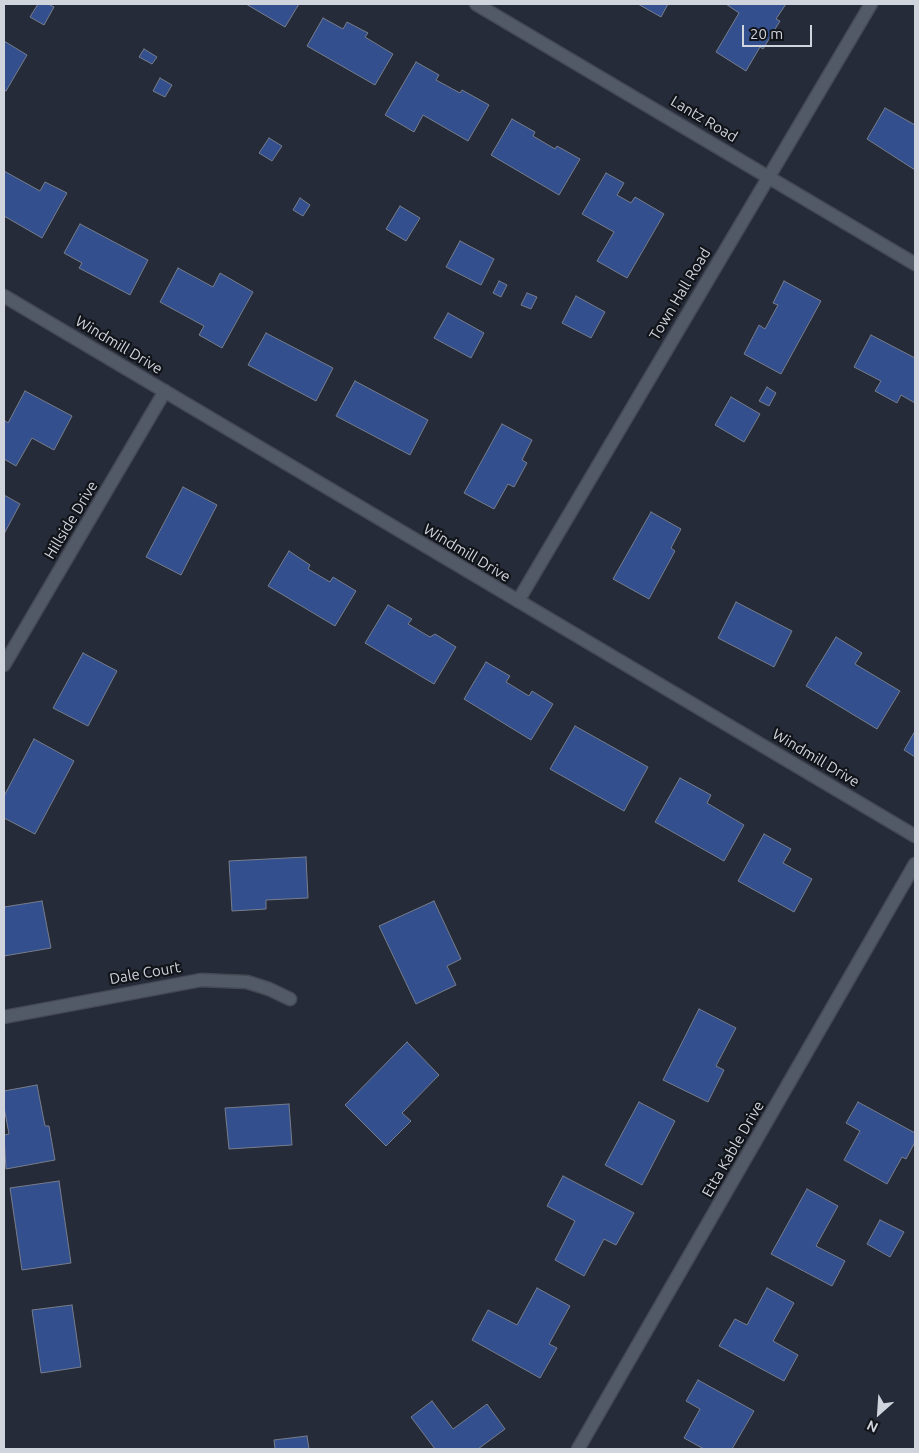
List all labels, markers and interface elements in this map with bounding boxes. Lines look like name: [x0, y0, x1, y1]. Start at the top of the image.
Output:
scale bar: [744, 15, 814, 47]
text: 20 m: [750, 25, 783, 42]
street label: Lantz Road: [667, 92, 741, 146]
street label: Town Hall Road: [645, 245, 715, 343]
street label: Windmill Drive: [72, 312, 166, 378]
street label: Hillside Drive: [41, 478, 101, 562]
street label: Windmill Drive: [420, 520, 514, 586]
street label: Windmill Drive: [769, 725, 863, 791]
street label: Dale Court: [108, 958, 182, 988]
street label: Etta Kable Drive: [698, 1098, 768, 1200]
north arrow: [854, 1388, 904, 1438]
text: N: [864, 1417, 881, 1436]

